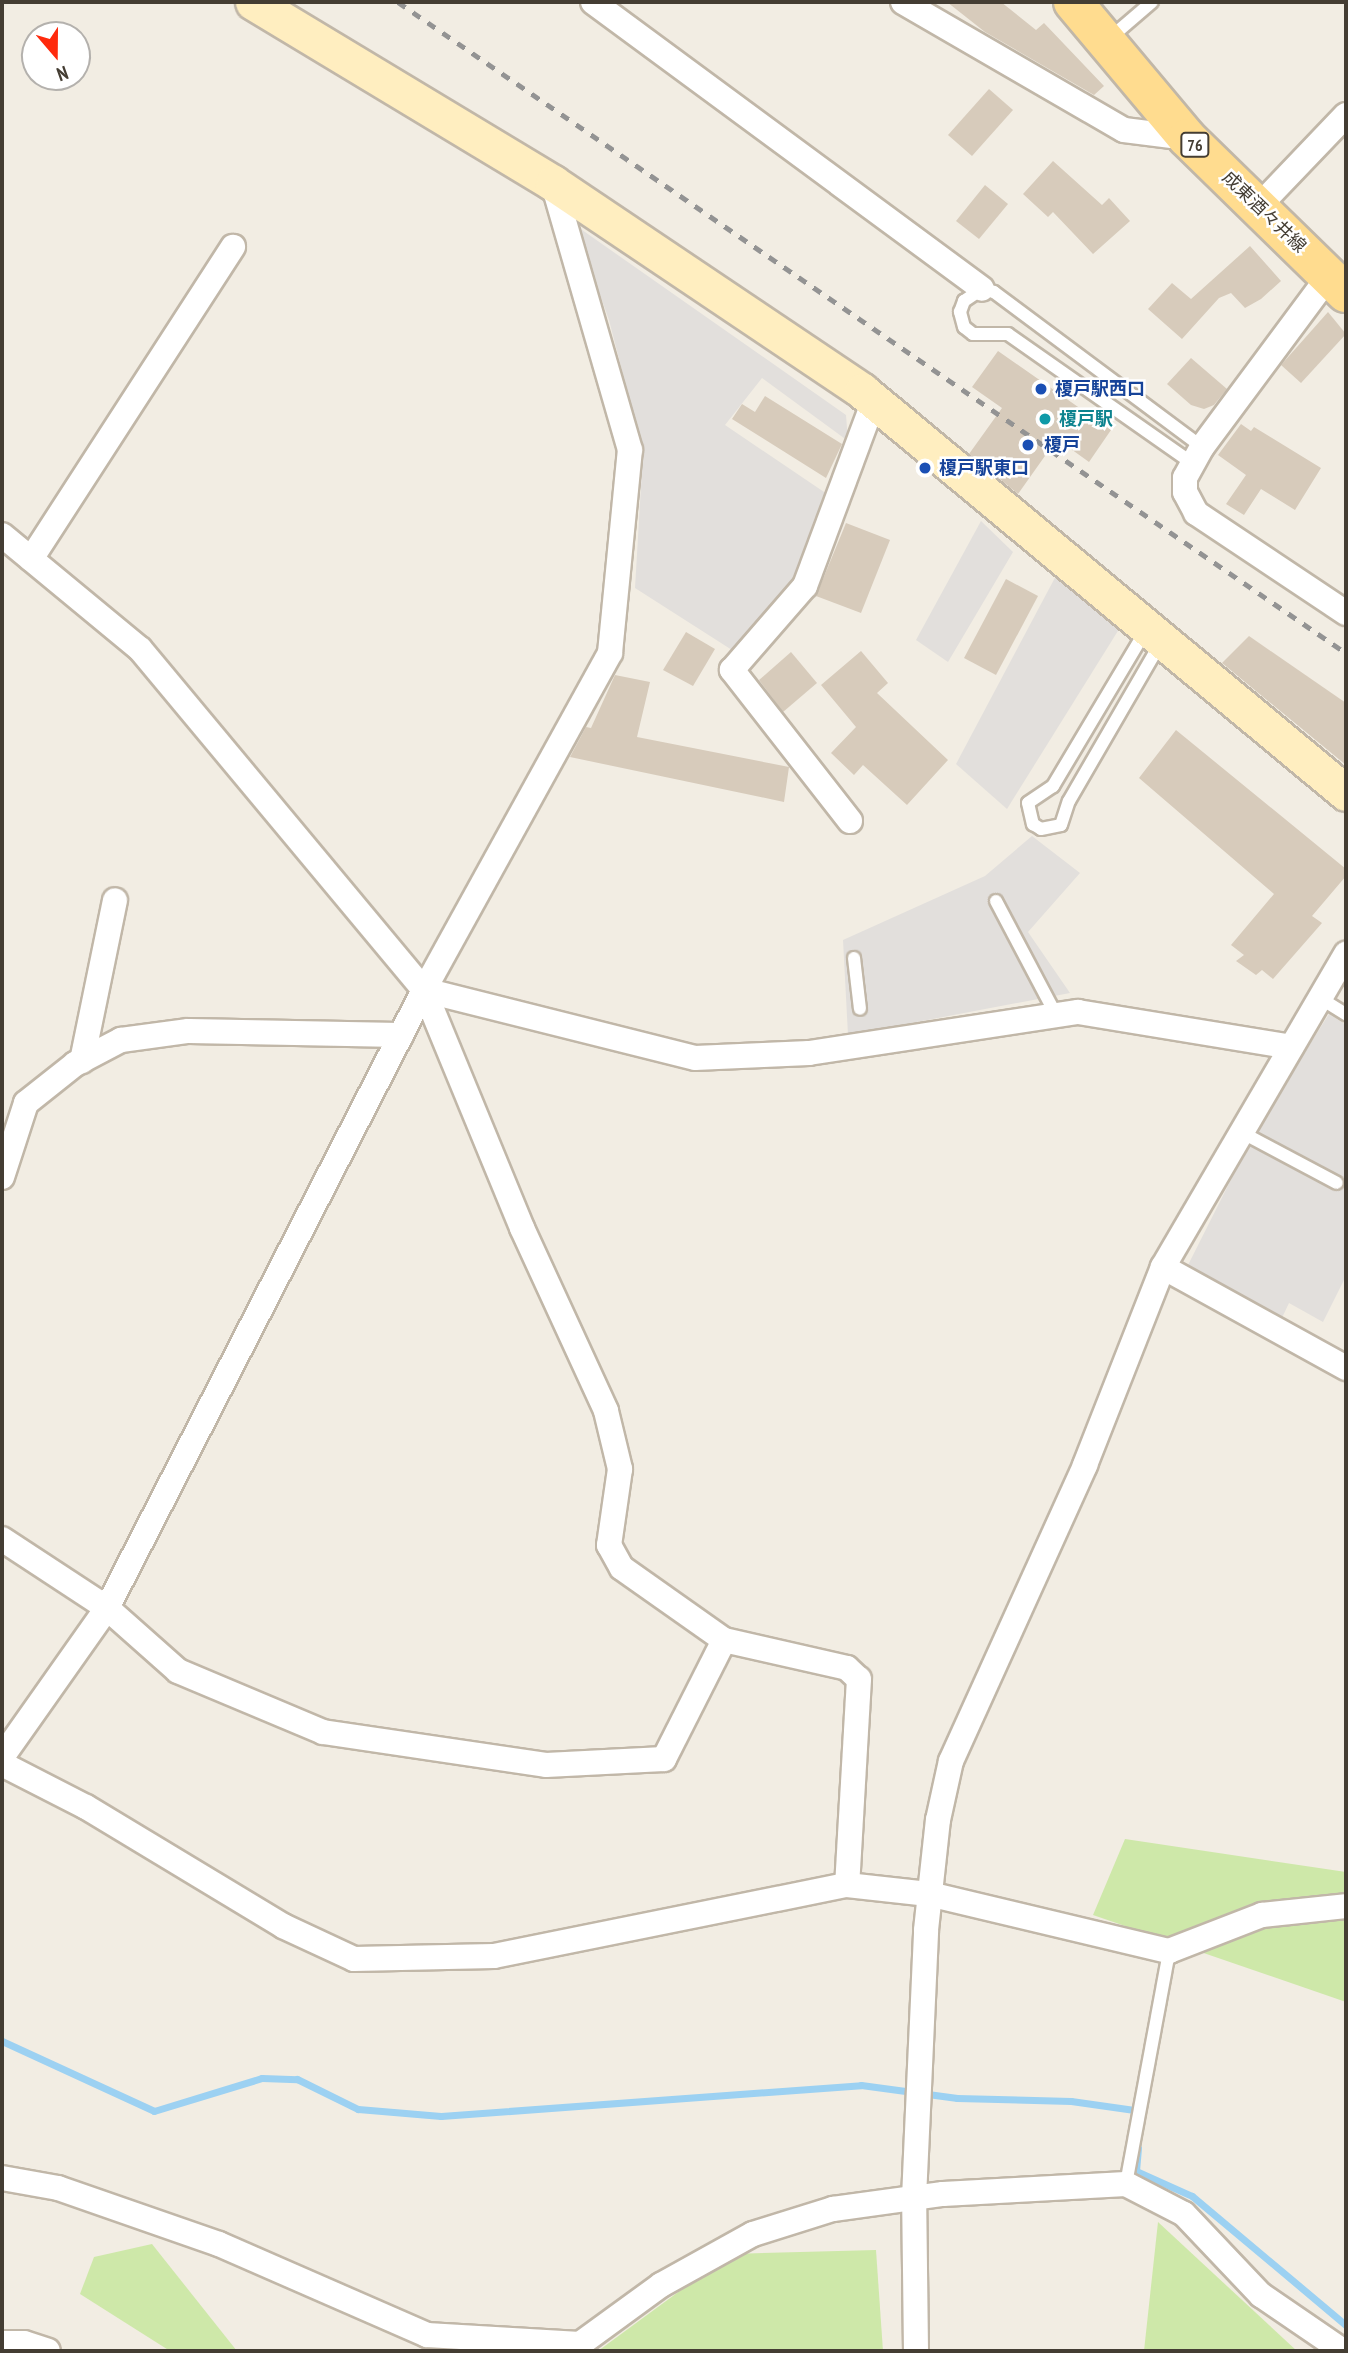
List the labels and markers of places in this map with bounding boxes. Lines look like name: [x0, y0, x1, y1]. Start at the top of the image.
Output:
place label: 榎戸駅西口: [1055, 378, 1145, 400]
marker: 榎戸駅西口: [1033, 381, 1049, 397]
place label: 榎戸駅: [1059, 408, 1113, 430]
marker: 榎戸駅: [1037, 411, 1053, 427]
place label: 榎戸: [1044, 434, 1080, 456]
marker: 榎戸: [1018, 435, 1038, 455]
place label: 榎戸駅東口: [939, 457, 1029, 479]
marker: 榎戸駅東口: [917, 460, 933, 476]

